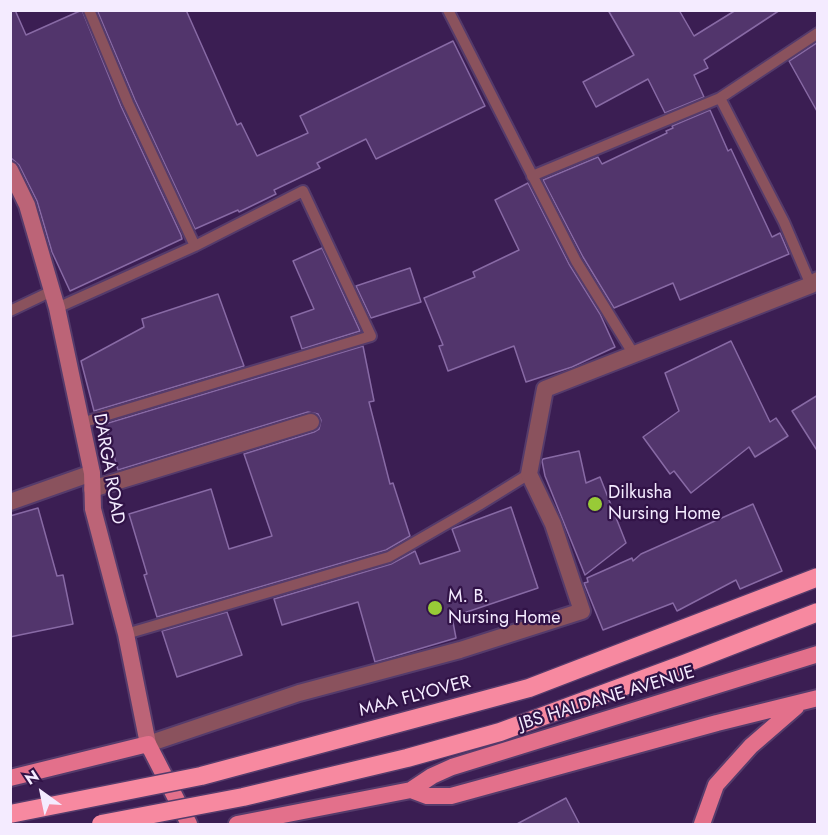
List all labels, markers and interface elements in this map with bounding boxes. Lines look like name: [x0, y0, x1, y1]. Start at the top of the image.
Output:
street label: DARGA ROAD: [88, 412, 128, 526]
place label: Dilkusha Nursing Home: [608, 483, 721, 526]
marker: Dilkusha Nursing Home: [586, 495, 604, 513]
place label: M. B. Nursing Home: [448, 587, 561, 630]
marker: M. B. Nursing Home: [426, 599, 444, 617]
street label: JBS HALDANE AVENUE: [517, 662, 697, 736]
street label: MAA FLYOVER: [357, 672, 473, 722]
north arrow: [12, 763, 72, 823]
text: N: [20, 764, 44, 791]

